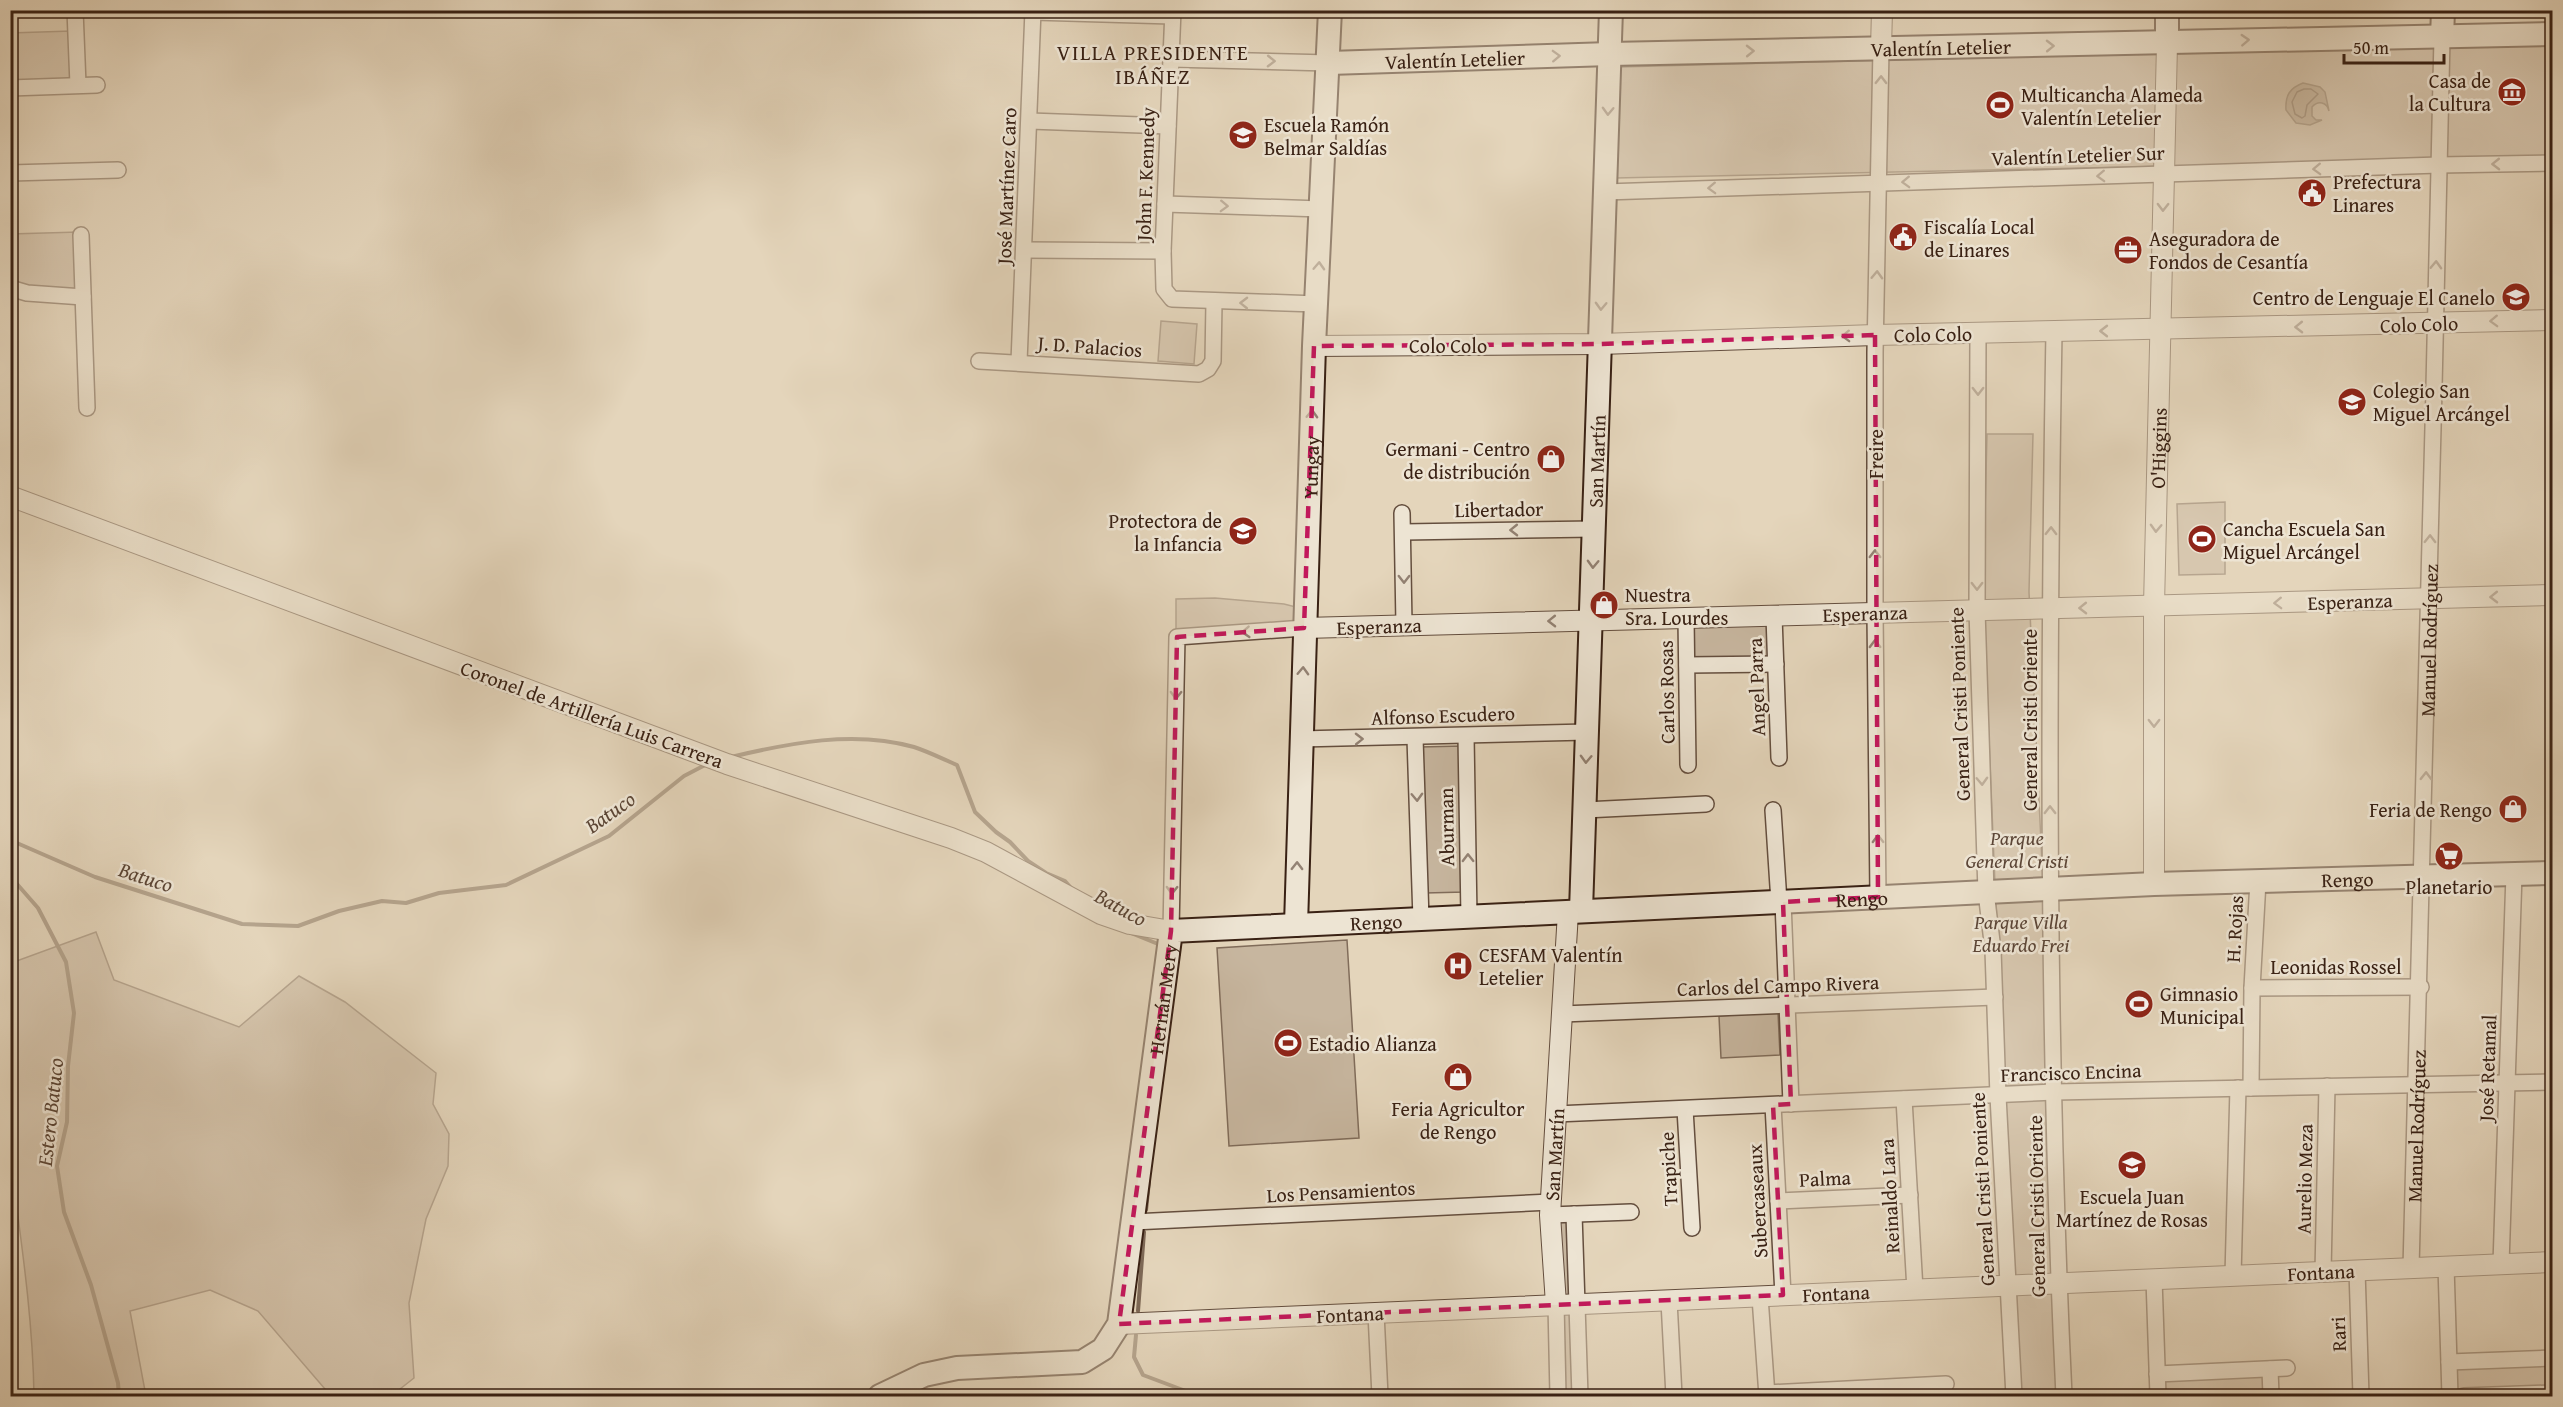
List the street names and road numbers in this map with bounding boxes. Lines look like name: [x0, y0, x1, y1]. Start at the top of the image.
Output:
street label: Valentín Letelier: [1870, 31, 2011, 63]
street label: Valentín Letelier: [1384, 42, 1526, 76]
street label: John F. Kennedy: [1128, 106, 1162, 245]
street label: José Martínez Caro: [989, 107, 1023, 268]
street label: Valentín Letelier Sur: [1991, 137, 2165, 173]
street label: Colo Colo: [2379, 308, 2459, 340]
street label: Colo Colo: [1894, 319, 1972, 349]
street label: J. D. Palacios: [1034, 328, 1143, 364]
street label: Colo Colo: [1409, 331, 1487, 360]
street label: O'Higgins: [2142, 407, 2173, 489]
street label: San Martín: [1580, 414, 1612, 508]
street label: Freire: [1861, 429, 1890, 479]
street label: Yungay: [1295, 435, 1326, 499]
street label: Libertador: [1454, 494, 1544, 524]
street label: Manuel Rodríguez: [2412, 563, 2445, 717]
street label: Esperanza: [2307, 585, 2394, 617]
street label: Esperanza: [1822, 597, 1909, 629]
street label: General Cristi Poniente: [1941, 607, 1977, 801]
street label: Esperanza: [1336, 610, 1423, 642]
street label: General Cristi Oriente: [2015, 629, 2044, 811]
street label: Angel Parra: [1740, 637, 1772, 737]
street label: Carlos Rosas: [1651, 640, 1681, 744]
street label: Coronel de Artillería Luis Carrera: [457, 653, 728, 775]
street label: Alfonso Escudero: [1370, 698, 1516, 732]
street label: Aburman: [1431, 787, 1461, 867]
street label: Rengo: [2321, 863, 2374, 894]
street label: Rengo: [1835, 882, 1889, 914]
street label: H. Rojas: [2218, 895, 2250, 963]
street label: Rengo: [1350, 905, 1403, 937]
street label: Hernán Mery: [1140, 942, 1184, 1056]
street label: Leonidas Rossel: [2270, 952, 2402, 981]
street label: Carlos del Campo Rivera: [1676, 967, 1880, 1003]
street label: José Retamal: [2471, 1014, 2503, 1125]
street label: Manuel Rodríguez: [2399, 1049, 2432, 1203]
street label: Francisco Encina: [2000, 1055, 2142, 1089]
street label: General Cristi Poniente: [1962, 1091, 2002, 1287]
street label: San Martín: [1536, 1107, 1571, 1202]
street label: General Cristi Oriente: [2020, 1115, 2052, 1297]
street label: Aurelio Meza: [2289, 1123, 2319, 1234]
street label: Trapiche: [1652, 1131, 1684, 1207]
street label: Reinaldo Lara: [1871, 1137, 1906, 1254]
street label: Subercaseaux: [1739, 1142, 1774, 1259]
street label: Palma: [1798, 1162, 1852, 1194]
street label: Los Pensamientos: [1266, 1173, 1416, 1209]
street label: Fontana: [2286, 1256, 2356, 1288]
street label: Fontana: [1801, 1277, 1871, 1309]
street label: Fontana: [1315, 1298, 1385, 1330]
street label: Rari: [2323, 1316, 2353, 1352]

